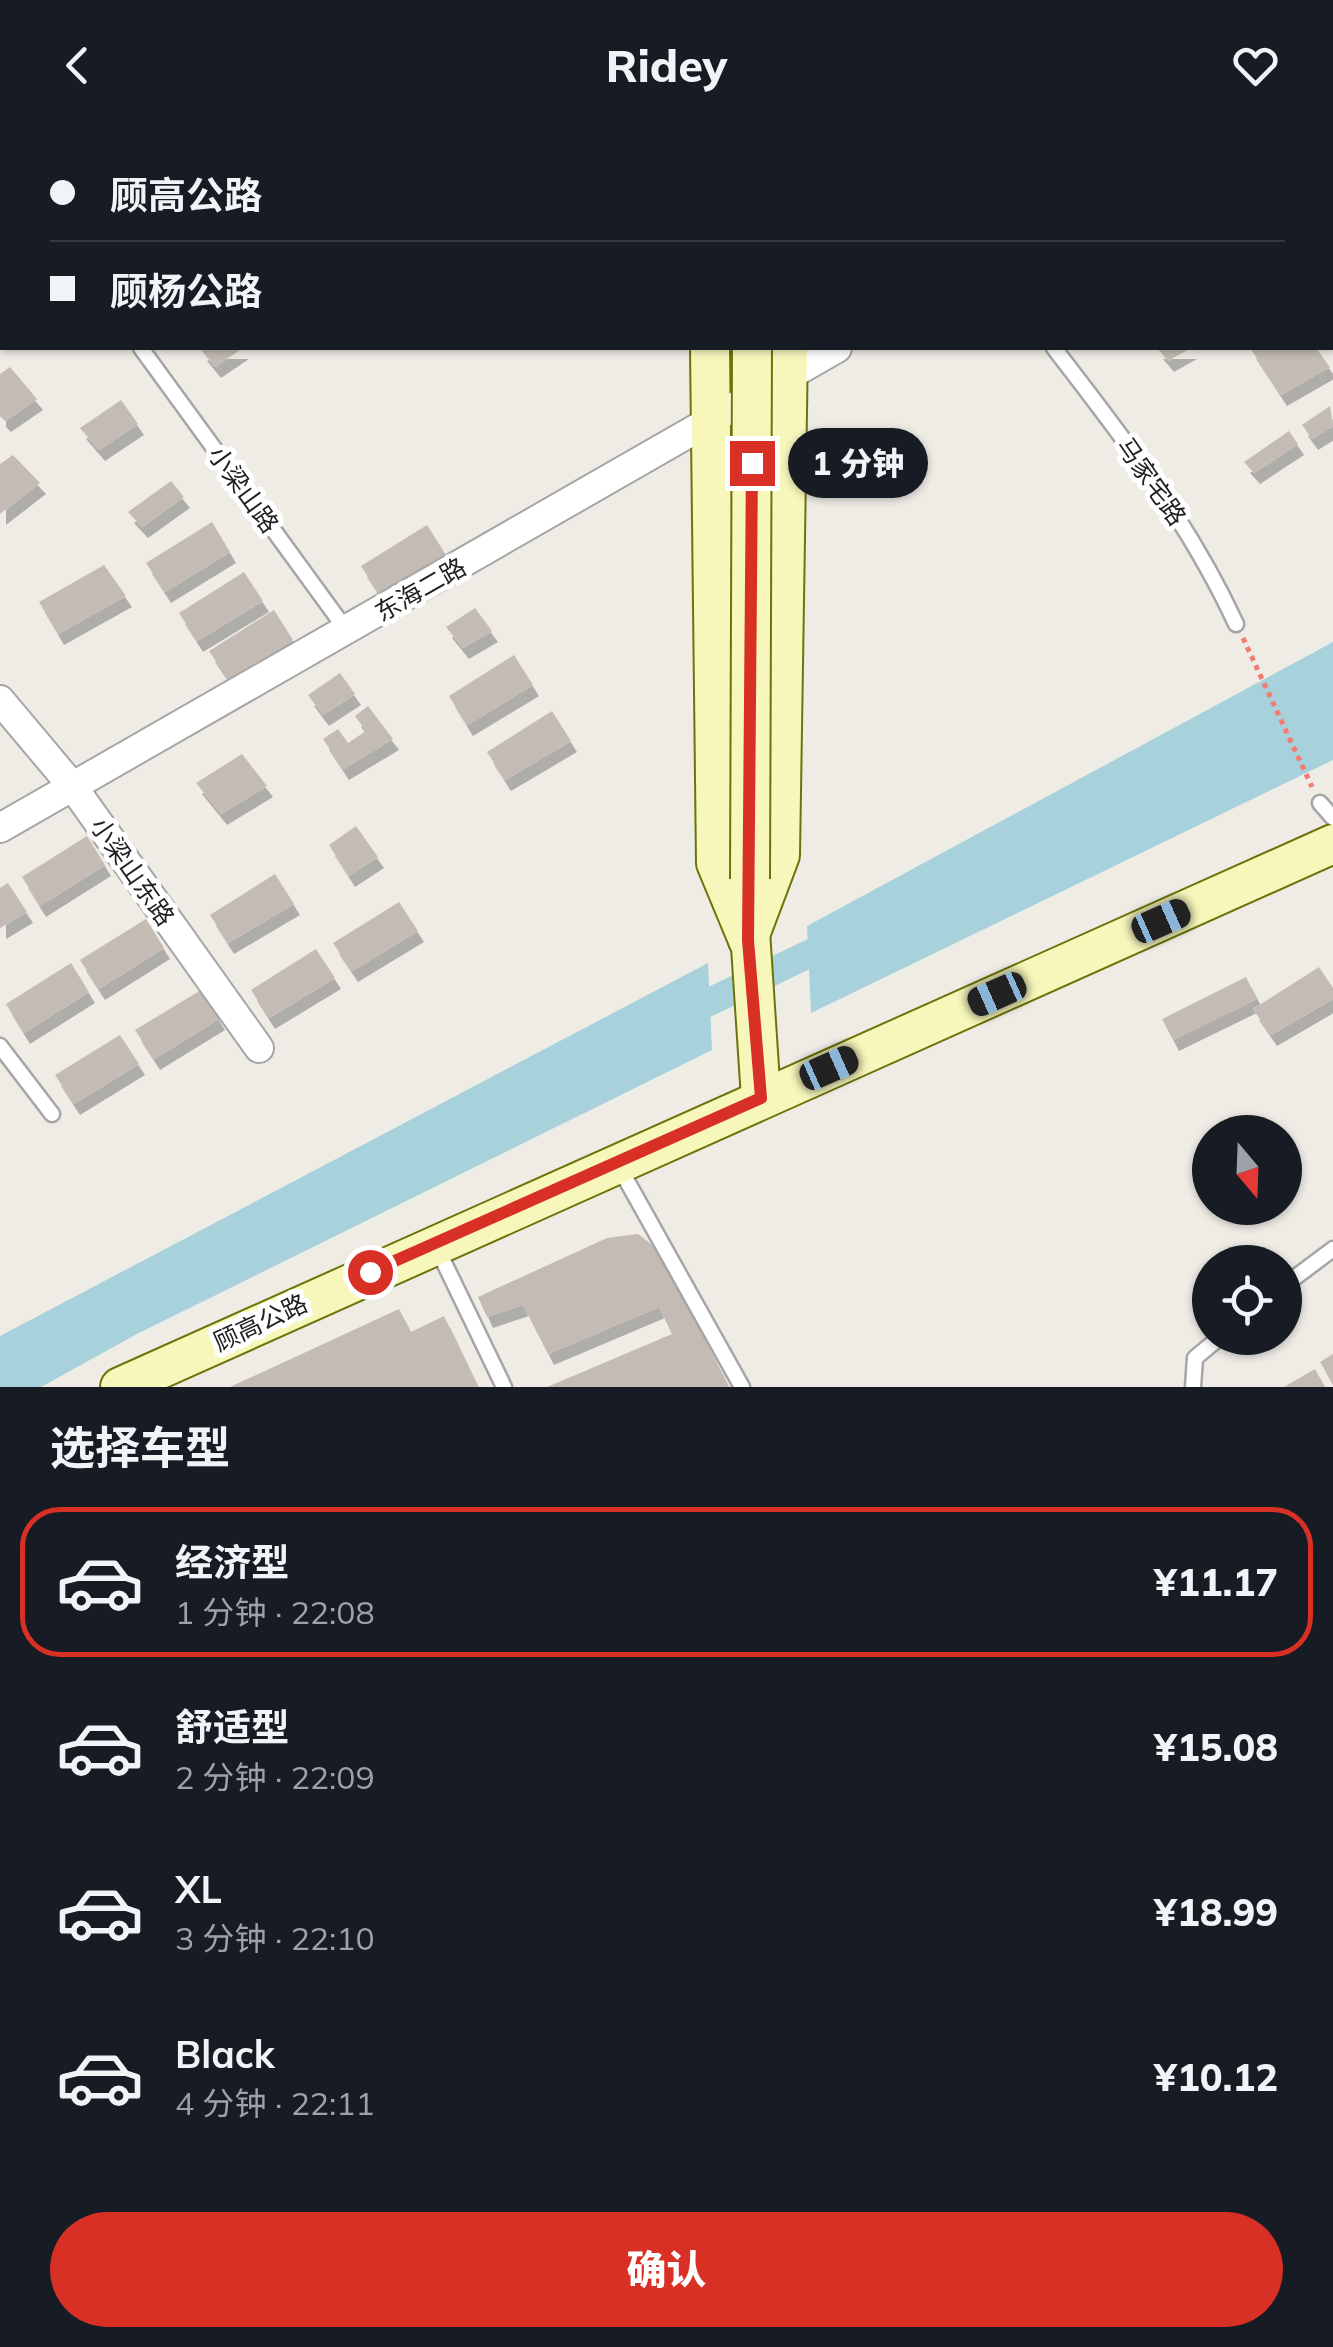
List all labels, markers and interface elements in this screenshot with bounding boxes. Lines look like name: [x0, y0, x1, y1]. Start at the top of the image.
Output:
text: Ridey: [606, 37, 727, 93]
icon: back: [50, 38, 105, 93]
icon: heart: [1228, 38, 1283, 93]
text: 顾高公路: [110, 171, 262, 219]
text: 顾杨公路: [110, 267, 262, 315]
callout: 1 分钟: [787, 428, 927, 498]
street label: 马家宅路: [1111, 431, 1193, 531]
street label: 小梁山路: [202, 439, 286, 539]
route end: [730, 441, 775, 486]
text: 1 分钟: [812, 443, 904, 483]
street label: 东海二路: [369, 551, 471, 627]
street label: 小梁山东路: [84, 811, 182, 931]
car: [1127, 895, 1195, 947]
car: [963, 968, 1031, 1020]
car: [795, 1042, 863, 1094]
north arrow: [1192, 1115, 1302, 1225]
map controls: [1192, 1115, 1302, 1355]
button: locate: [1192, 1245, 1302, 1355]
route start: [348, 1250, 393, 1295]
street label: 顾高公路: [208, 1287, 312, 1357]
text: 选择车型: [50, 1419, 230, 1475]
icon: car: [55, 1537, 145, 1627]
text: 经济型: [175, 1538, 289, 1586]
text: ¥11.17: [1154, 1558, 1278, 1606]
text: 1 分钟 · 22:08: [175, 1592, 375, 1632]
icon: car: [55, 1702, 145, 1792]
text: 舒适型: [175, 1703, 289, 1751]
text: ¥15.08: [1154, 1723, 1278, 1771]
text: 2 分钟 · 22:09: [175, 1757, 375, 1797]
text: XL: [175, 1865, 222, 1913]
icon: car: [55, 1867, 145, 1957]
text: ¥18.99: [1154, 1888, 1278, 1936]
text: 3 分钟 · 22:10: [175, 1918, 375, 1958]
text: Black: [175, 2030, 275, 2078]
icon: car: [55, 2032, 145, 2122]
text: ¥10.12: [1154, 2053, 1278, 2101]
text: 4 分钟 · 22:11: [175, 2083, 375, 2123]
button: 确认: [50, 2212, 1283, 2327]

